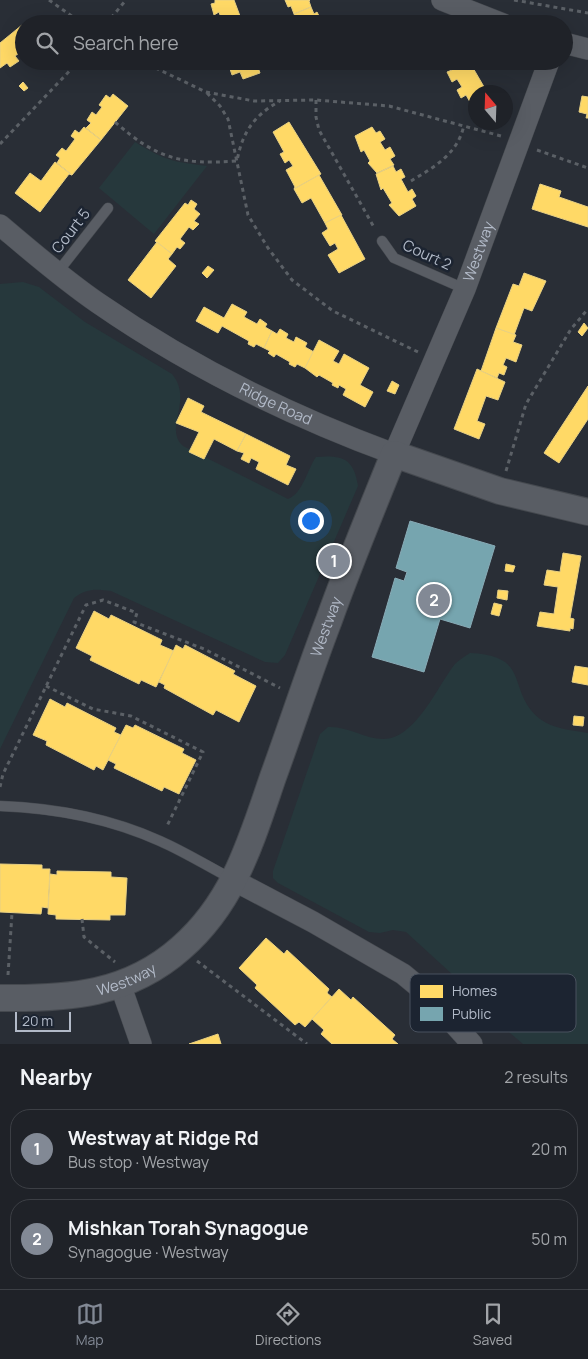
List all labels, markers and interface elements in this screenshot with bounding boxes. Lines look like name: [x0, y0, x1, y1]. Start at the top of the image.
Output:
search box: [15, 15, 573, 70]
icon: search: [33, 29, 61, 57]
text: Search here: [73, 30, 179, 56]
north arrow: [468, 85, 513, 130]
street label: Court 5: [46, 204, 95, 257]
street label: Westway: [458, 218, 499, 284]
street label: Court 2: [399, 234, 455, 275]
street label: Ridge Road: [236, 378, 316, 430]
your location: [298, 508, 324, 534]
pin: 1: [318, 542, 350, 580]
pin: 2: [418, 581, 450, 619]
street label: Westway: [305, 593, 347, 660]
street label: Westway: [94, 958, 160, 1001]
legend: [410, 974, 576, 1032]
text: Homes: [452, 981, 497, 1000]
text: Public: [452, 1004, 492, 1023]
scale bar: [15, 1009, 71, 1032]
text: 20 m: [22, 1011, 53, 1030]
text: Nearby: [20, 1063, 92, 1091]
text: 2 results: [504, 1066, 568, 1088]
text: Westway at Ridge Rd: [68, 1125, 259, 1151]
text: 1: [33, 1138, 41, 1160]
text: 20 m: [531, 1138, 567, 1160]
text: Bus stop · Westway: [68, 1151, 209, 1173]
text: Mishkan Torah Synagogue: [68, 1215, 309, 1241]
text: 2: [32, 1228, 42, 1250]
text: 50 m: [531, 1228, 567, 1250]
text: Synagogue · Westway: [68, 1241, 229, 1263]
tab: Map: [76, 1300, 104, 1349]
tab: Directions: [255, 1300, 321, 1349]
tab: Saved: [473, 1300, 512, 1349]

